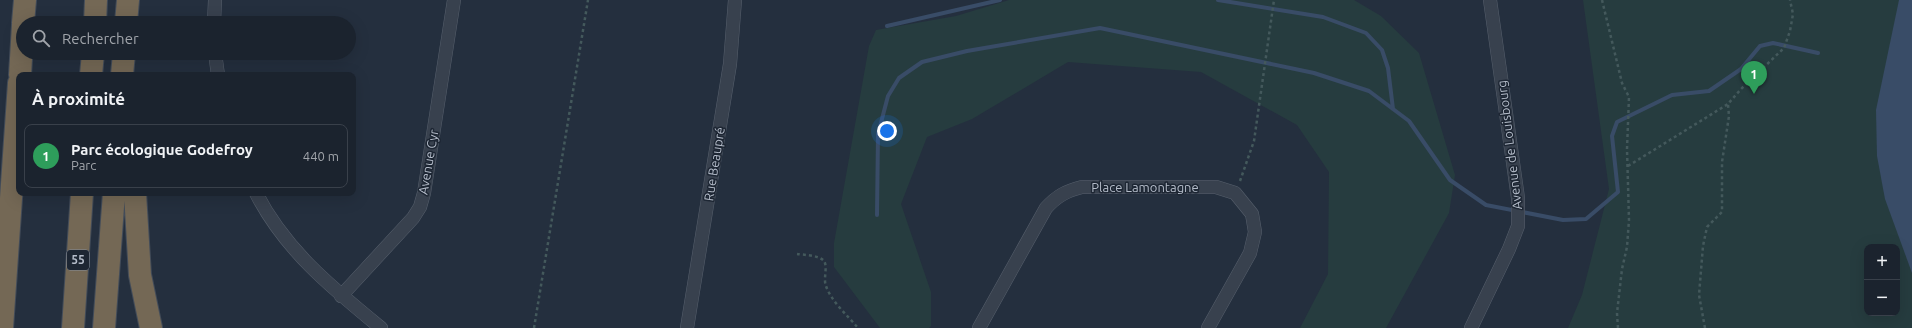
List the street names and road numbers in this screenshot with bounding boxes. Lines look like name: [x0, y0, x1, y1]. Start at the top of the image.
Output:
street label: Avenue de Louisbourg: [1494, 80, 1524, 210]
street label: Rue Beaupré: [701, 126, 727, 202]
street label: Avenue Cyr: [415, 128, 441, 196]
street label: Place Lamontagne: [1091, 180, 1199, 194]
road number: 55: [67, 250, 89, 270]

